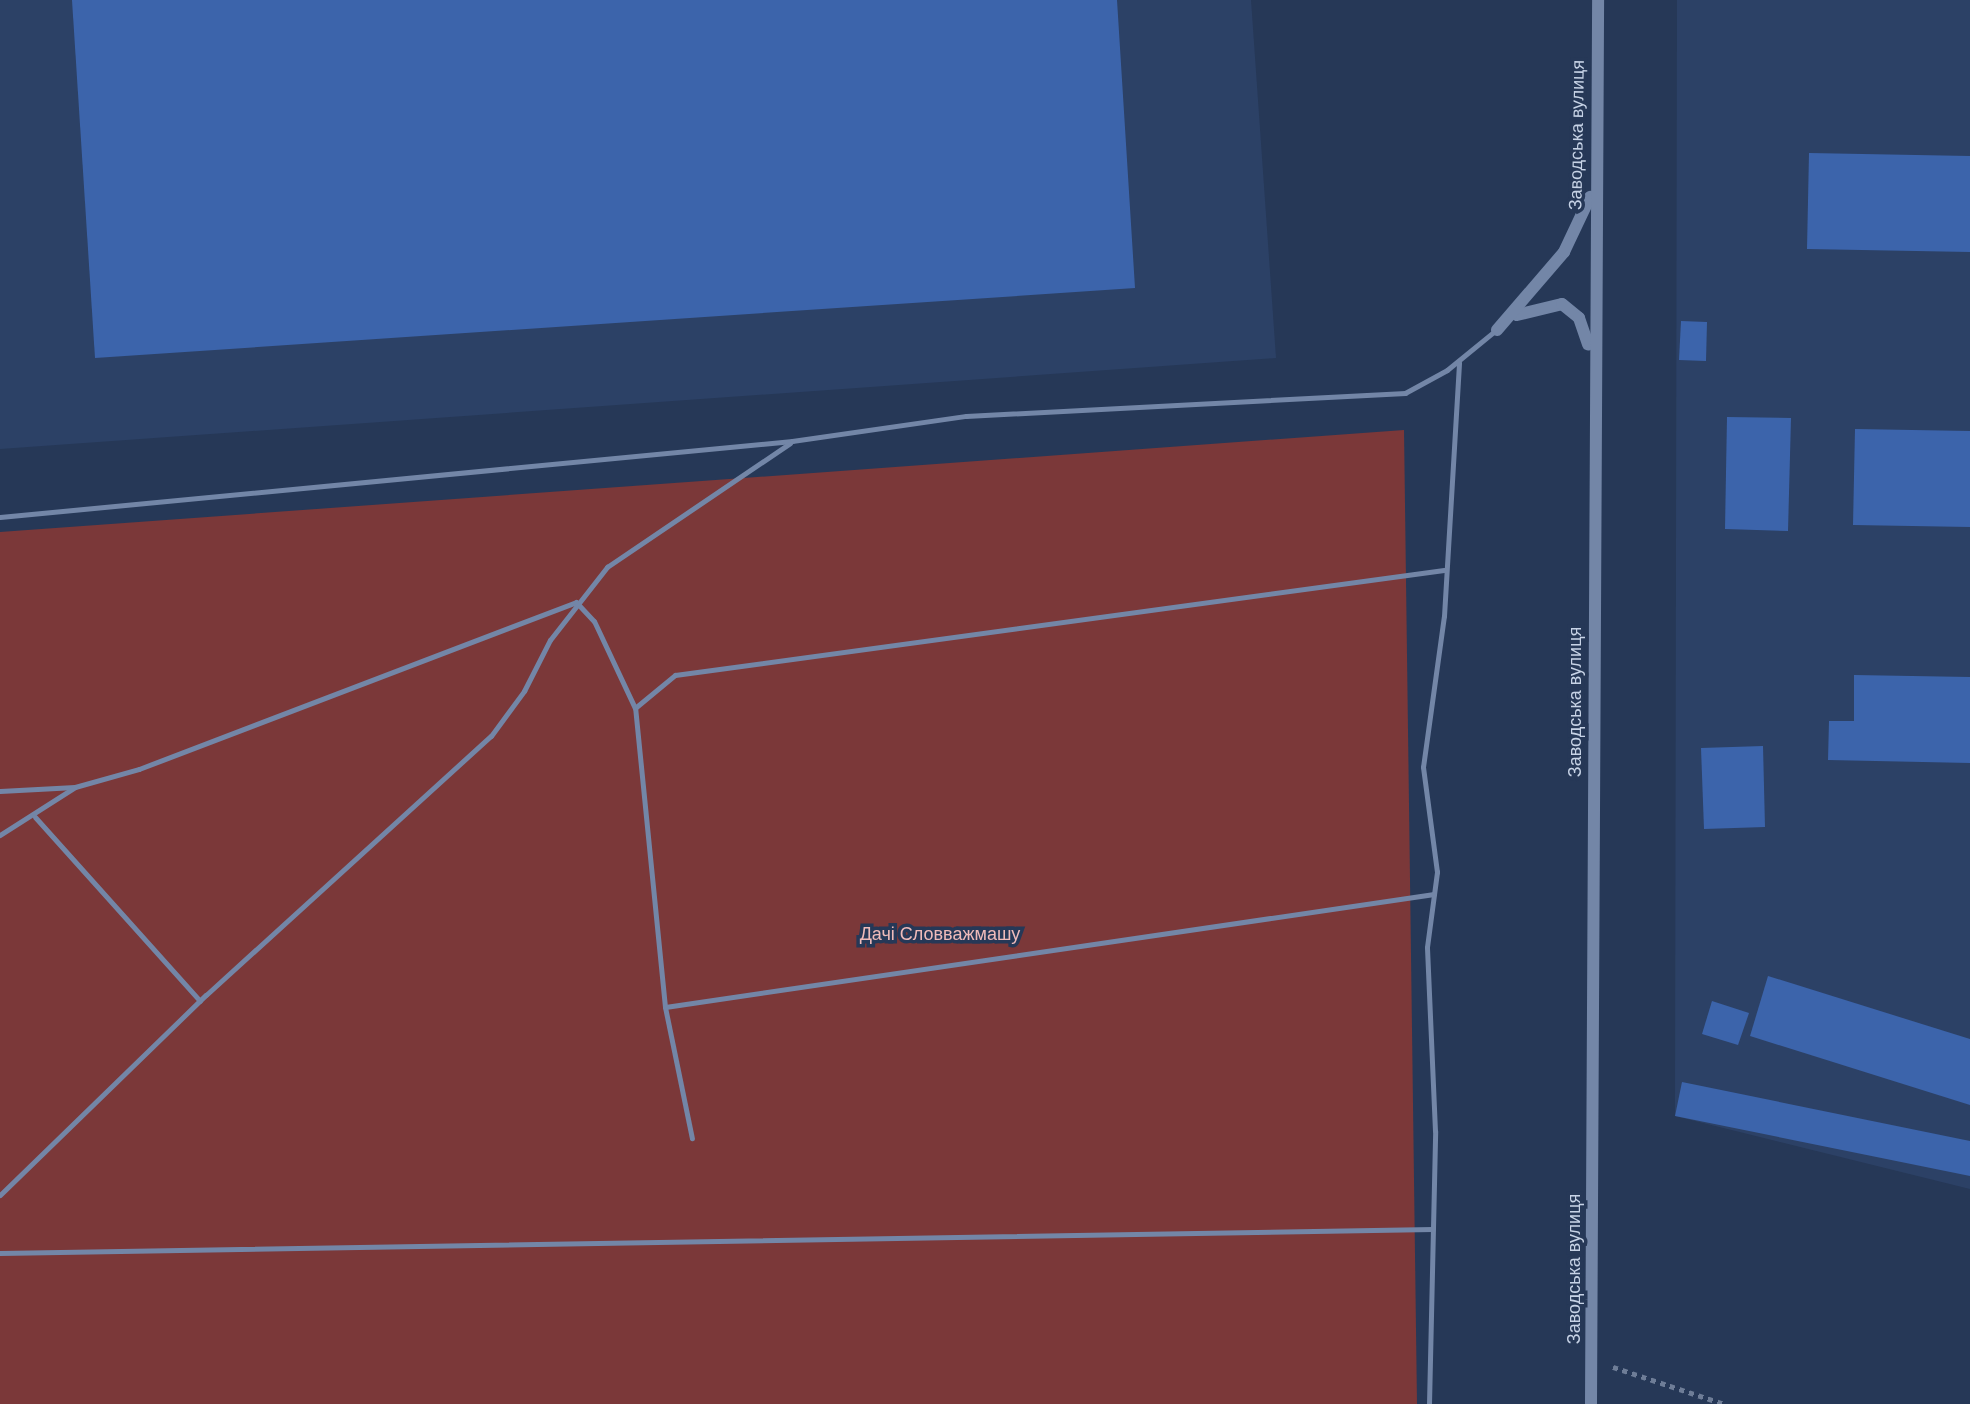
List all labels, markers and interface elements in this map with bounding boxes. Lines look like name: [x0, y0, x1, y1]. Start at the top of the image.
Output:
street label: Заводська вулиця: [1565, 60, 1589, 210]
street label: Заводська вулиця: [1564, 627, 1586, 777]
park label: Дачі Словважмашу: [860, 923, 1020, 945]
street label: Заводська вулиця: [1563, 1194, 1585, 1344]

